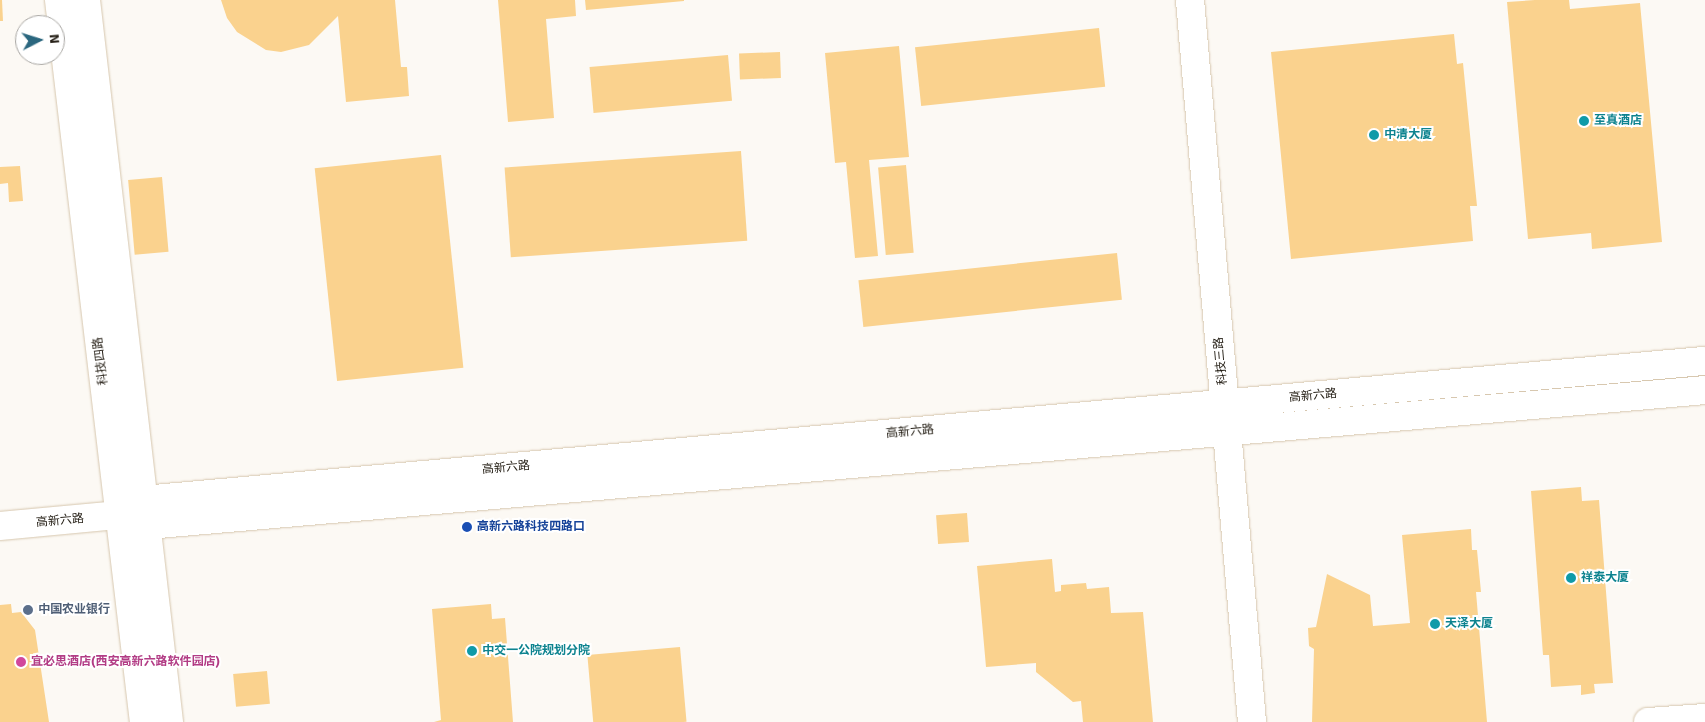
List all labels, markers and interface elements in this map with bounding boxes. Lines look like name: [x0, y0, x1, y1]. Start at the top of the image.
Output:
north arrow: [15, 15, 65, 65]
text: N: [46, 33, 63, 44]
place label: 至真酒店: [1594, 114, 1642, 128]
marker: 至真酒店: [1578, 115, 1590, 127]
place label: 中清大厦: [1384, 128, 1432, 142]
marker: 中清大厦: [1368, 129, 1380, 141]
street label: 科技四路: [91, 336, 111, 386]
street label: 科技三路: [1212, 336, 1230, 386]
street label: 高新六路: [1288, 387, 1338, 405]
street label: 高新六路: [885, 423, 935, 441]
street label: 高新六路: [481, 459, 531, 477]
street label: 高新六路: [35, 512, 85, 530]
place label: 高新六路科技四路口: [477, 520, 585, 534]
marker: 高新六路科技四路口: [461, 521, 473, 533]
place label: 祥泰大厦: [1581, 571, 1629, 585]
marker: 祥泰大厦: [1565, 572, 1577, 584]
place label: 中国农业银行: [38, 603, 110, 617]
marker: 中国农业银行: [22, 604, 34, 616]
place label: 天泽大厦: [1445, 617, 1493, 631]
marker: 天泽大厦: [1429, 618, 1441, 630]
place label: 中交一公院规划分院: [482, 644, 590, 658]
marker: 中交一公院规划分院: [466, 645, 478, 657]
place label: 宜必思酒店(西安高新六路软件园店): [31, 655, 220, 669]
marker: 宜必思酒店(西安高新六路软件园店): [15, 656, 27, 668]

